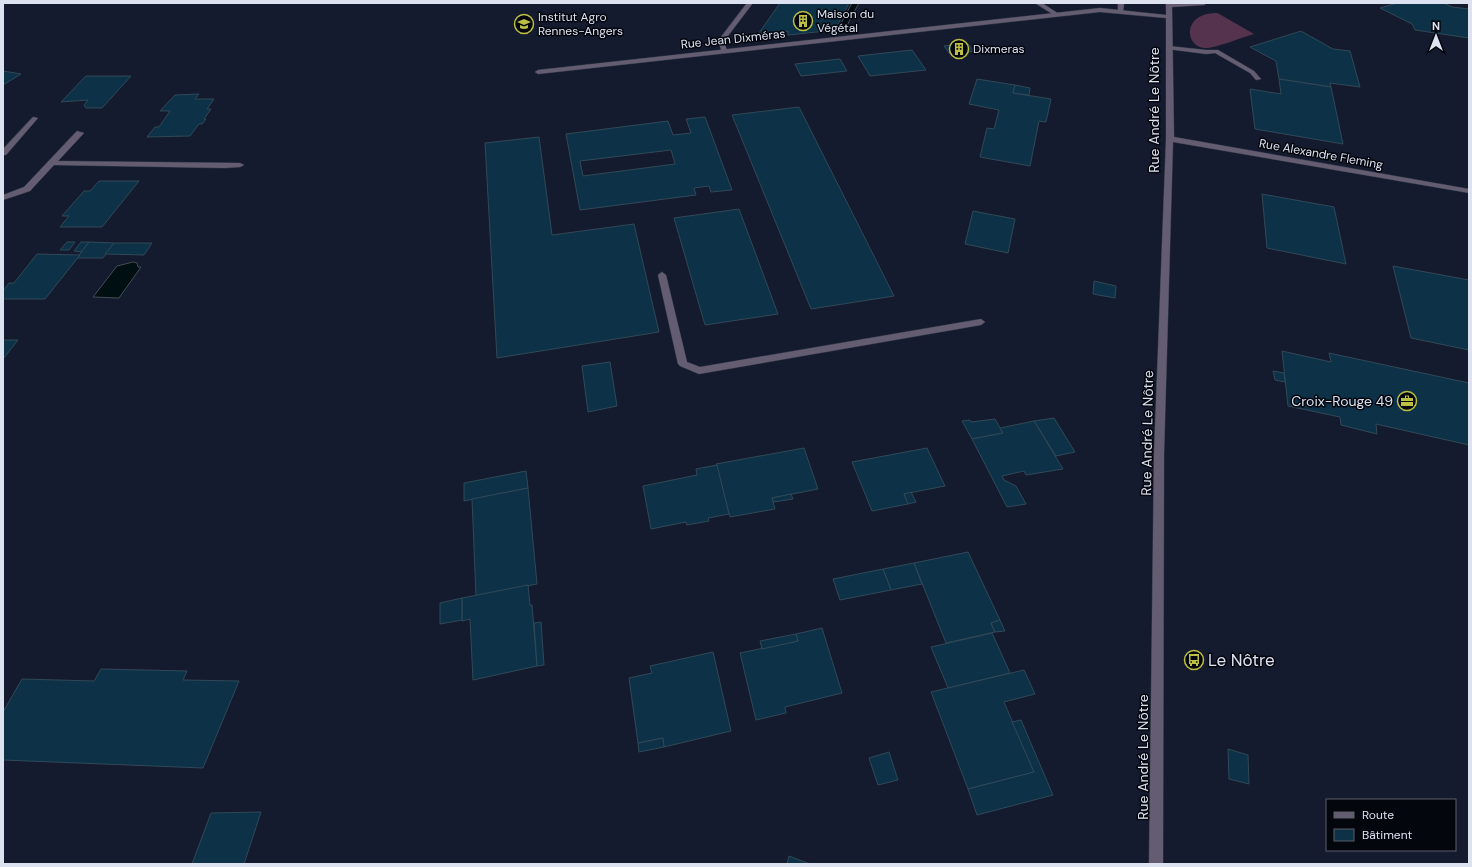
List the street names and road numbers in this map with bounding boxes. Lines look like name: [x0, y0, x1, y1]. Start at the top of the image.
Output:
street label: Rue Jean Dixméras: [680, 26, 786, 52]
street label: Rue André Le Nôtre: [1145, 47, 1163, 173]
street label: Rue Alexandre Fleming: [1258, 135, 1384, 173]
street label: Rue André Le Nôtre: [1137, 370, 1157, 496]
street label: Rue André Le Nôtre: [1134, 694, 1152, 820]

